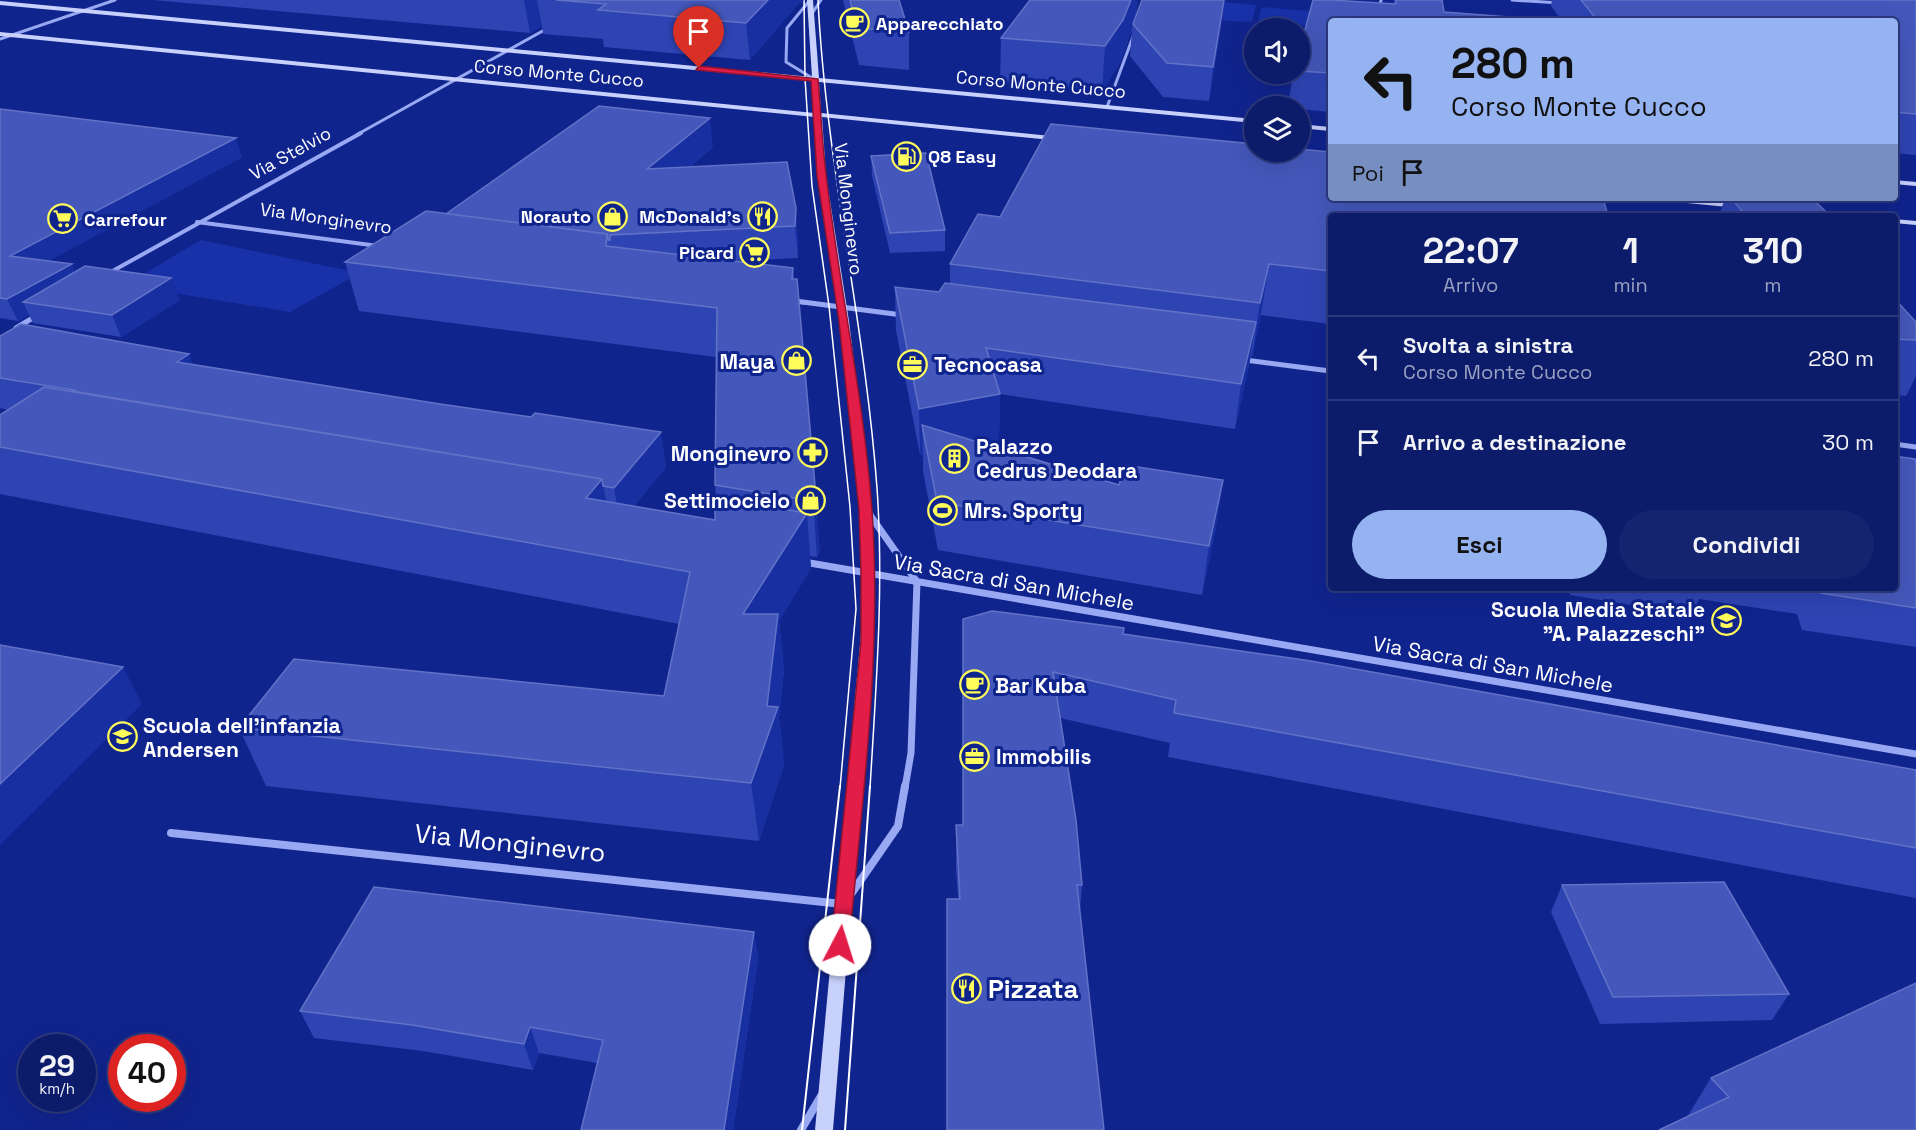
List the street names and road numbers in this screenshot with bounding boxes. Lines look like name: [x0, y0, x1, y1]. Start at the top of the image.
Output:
street label: Corso Monte Cucco: [473, 54, 645, 92]
street label: Corso Monte Cucco: [955, 65, 1127, 103]
street label: Via Stelvio: [245, 121, 335, 185]
street label: Via Monginevro: [829, 142, 869, 276]
street label: Via Monginevro: [259, 197, 393, 239]
street label: Via Sacra di San Michele: [892, 548, 1136, 616]
street label: Via Sacra di San Michele: [1371, 630, 1615, 698]
street label: Via Monginevro: [413, 816, 607, 870]

